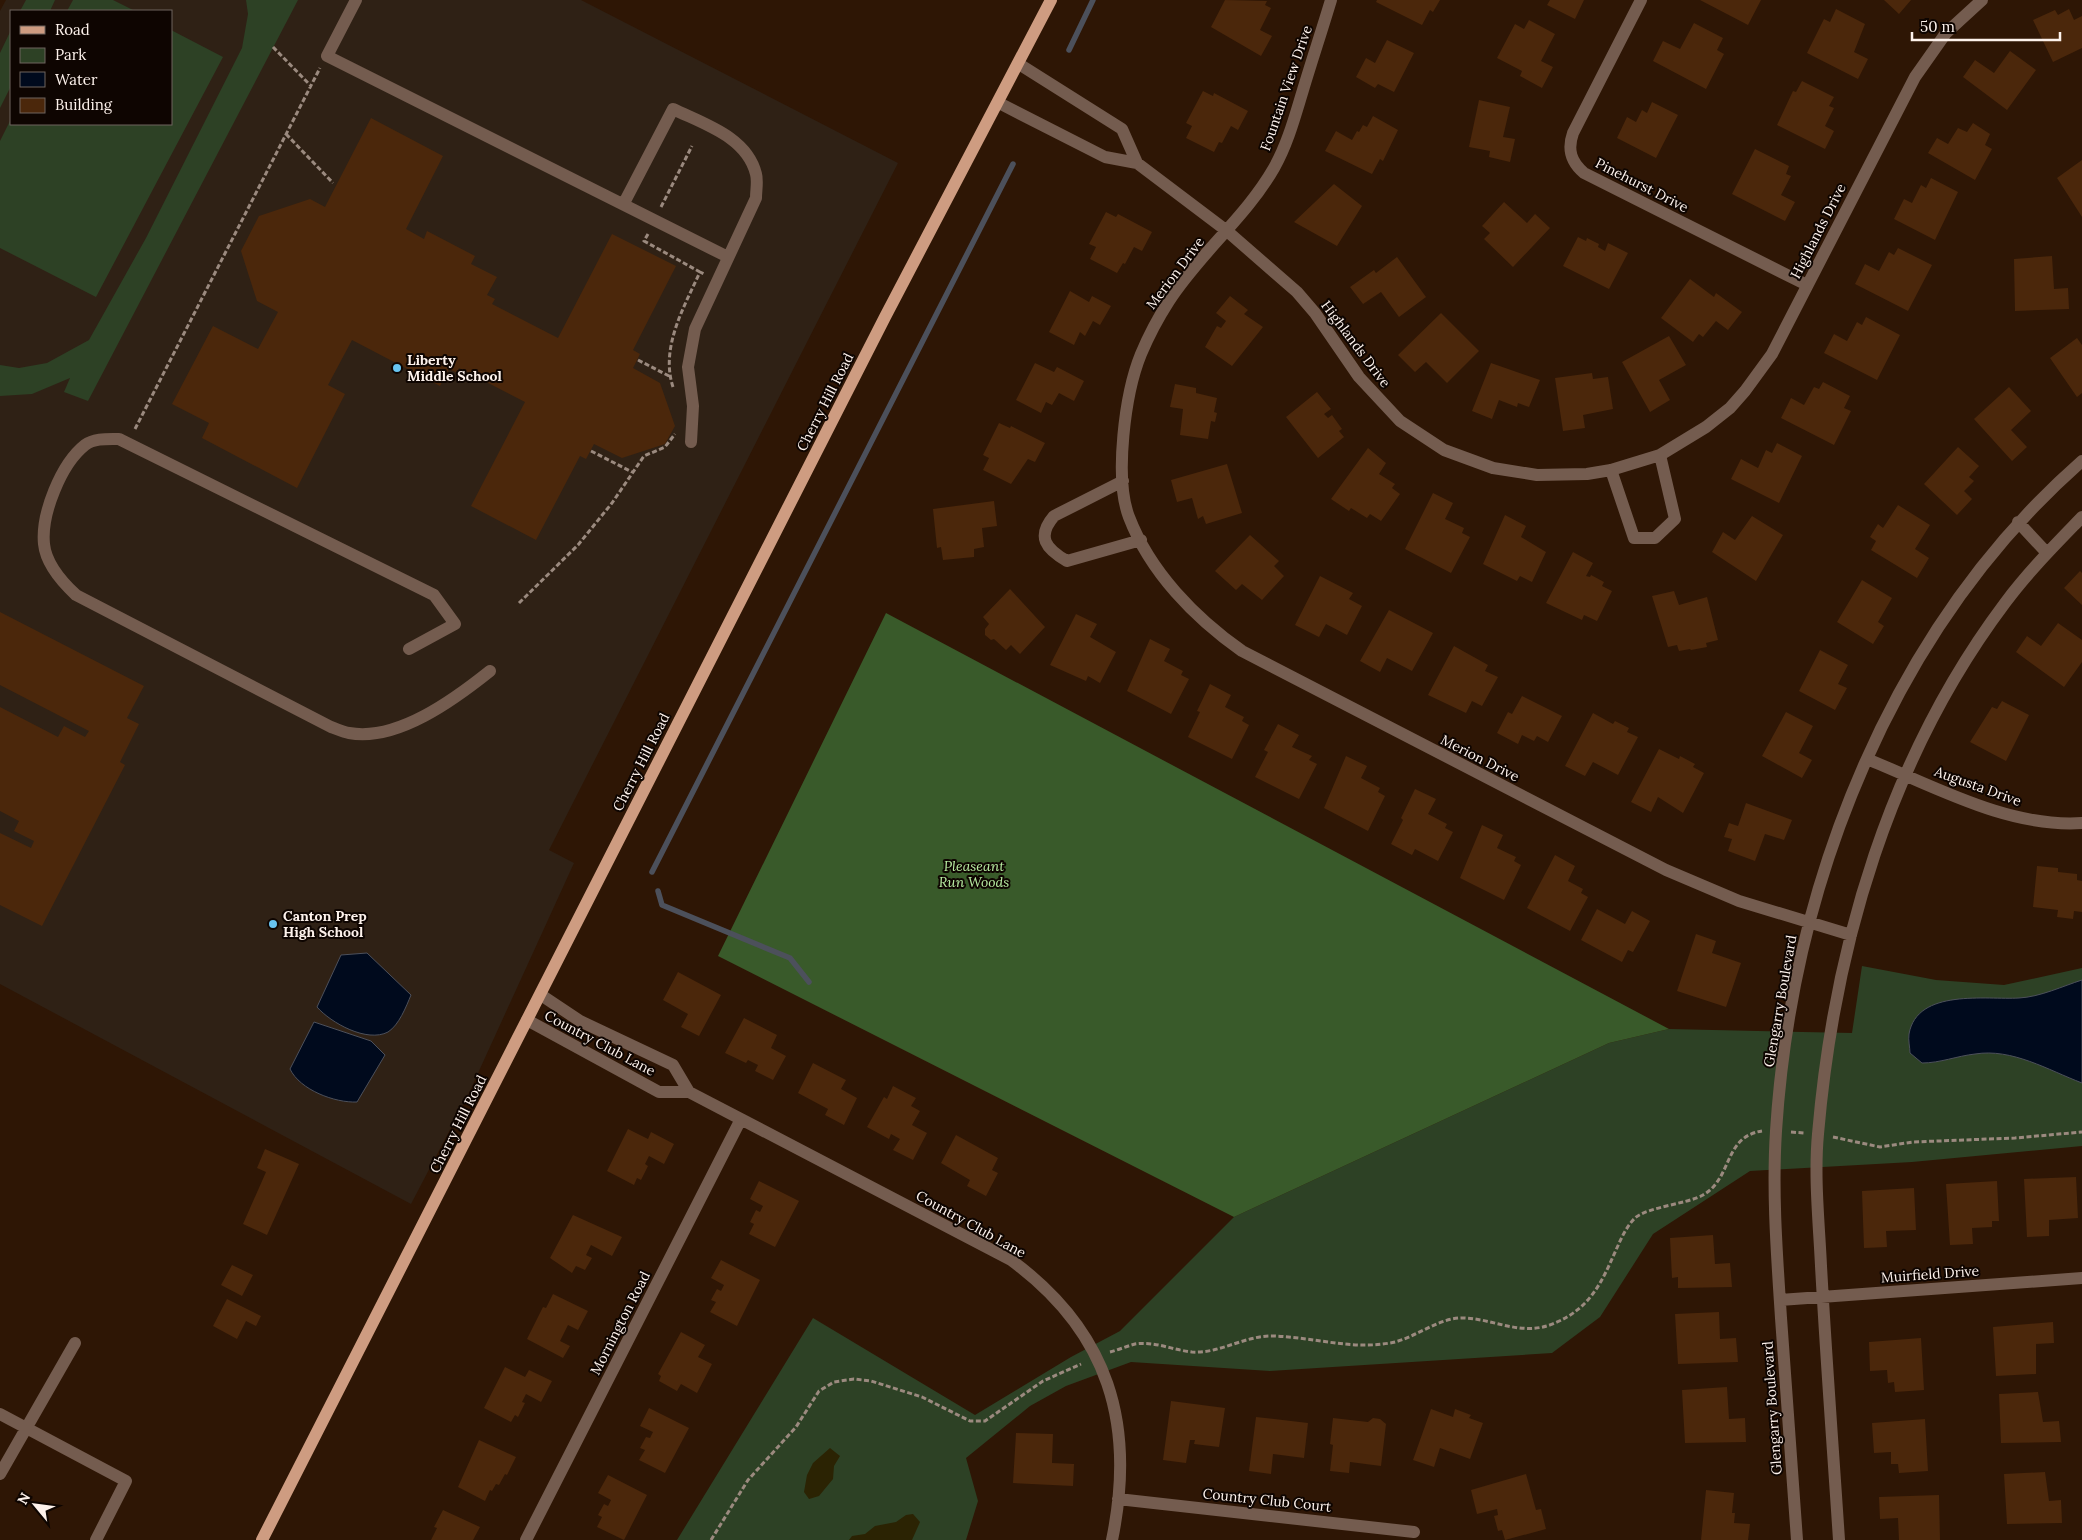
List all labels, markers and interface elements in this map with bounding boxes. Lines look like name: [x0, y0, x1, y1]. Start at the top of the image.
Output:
legend: [10, 10, 172, 125]
scale bar: [1912, 10, 2060, 42]
text: 50 m: [1920, 17, 1955, 36]
text: Road: [55, 20, 90, 39]
street label: Fountain View Drive: [1256, 23, 1316, 153]
text: Park: [55, 45, 86, 64]
text: Water: [55, 70, 98, 89]
text: Building: [55, 95, 113, 114]
street label: Pinehurst Drive: [1593, 154, 1692, 216]
street label: Highlands Drive: [1786, 180, 1850, 282]
street label: Merion Drive: [1142, 233, 1208, 313]
street label: Highlands Drive: [1317, 297, 1395, 391]
street label: Cherry Hill Road: [793, 350, 857, 454]
place label: Liberty Middle School: [407, 351, 502, 385]
marker: Liberty Middle School: [391, 362, 403, 374]
street label: Cherry Hill Road: [609, 710, 673, 814]
street label: Merion Drive: [1438, 731, 1523, 786]
street label: Augusta Drive: [1931, 762, 2024, 810]
park label: Pleaseant Run Woods: [939, 857, 1009, 891]
place label: Canton Prep High School: [283, 907, 367, 941]
marker: Canton Prep High School: [267, 918, 279, 930]
street label: Glengarry Boulevard: [1759, 933, 1801, 1069]
street label: Country Club Lane: [541, 1006, 659, 1080]
street label: Cherry Hill Road: [426, 1072, 490, 1176]
street label: Country Club Lane: [913, 1186, 1030, 1262]
street label: Muirfield Drive: [1880, 1262, 1980, 1286]
street label: Mornington Road: [586, 1268, 654, 1378]
street label: Glengarry Boulevard: [1758, 1341, 1786, 1475]
north arrow: [10, 1480, 60, 1530]
street label: Country Club Court: [1202, 1484, 1333, 1516]
text: N: [13, 1489, 34, 1508]

